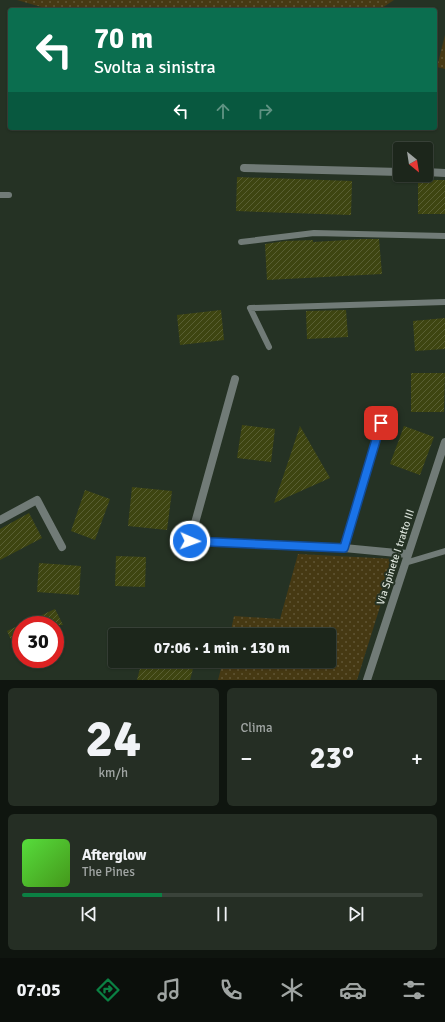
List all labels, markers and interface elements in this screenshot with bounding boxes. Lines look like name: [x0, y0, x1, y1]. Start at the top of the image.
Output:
text: 70 m: [94, 22, 153, 56]
icon: left: [28, 24, 80, 76]
text: Svolta a sinistra: [94, 56, 216, 78]
icon: left: [170, 100, 192, 122]
icon: ahead: [212, 100, 234, 122]
icon: right: [254, 100, 276, 122]
north arrow: [393, 142, 433, 182]
map controls: [393, 142, 433, 182]
pin: [364, 406, 398, 440]
icon: arrive: [370, 412, 392, 434]
street label: Via Spinete I tratto III: [374, 508, 417, 607]
position arrow: [169, 520, 211, 562]
speed limit sign: 30: [12, 616, 64, 668]
text: 07:06 · 1 min · 130 m: [154, 639, 290, 657]
text: 24: [85, 707, 141, 771]
text: Clima: [241, 720, 273, 736]
text: 23°: [310, 740, 354, 777]
text: −: [241, 745, 252, 772]
text: +: [411, 745, 423, 772]
text: km/h: [99, 765, 128, 781]
text: Afterglow: [82, 846, 146, 864]
text: The Pines: [82, 864, 135, 880]
icon: previous: [78, 903, 100, 925]
icon: pause: [211, 903, 233, 925]
icon: next: [345, 903, 367, 925]
icon: directions: [94, 976, 122, 1004]
icon: music: [155, 976, 183, 1004]
icon: phone: [217, 976, 245, 1004]
icon: climate: [278, 976, 306, 1004]
icon: car: [339, 976, 367, 1004]
icon: filters: [400, 976, 428, 1004]
text: 07:05: [17, 979, 61, 1001]

